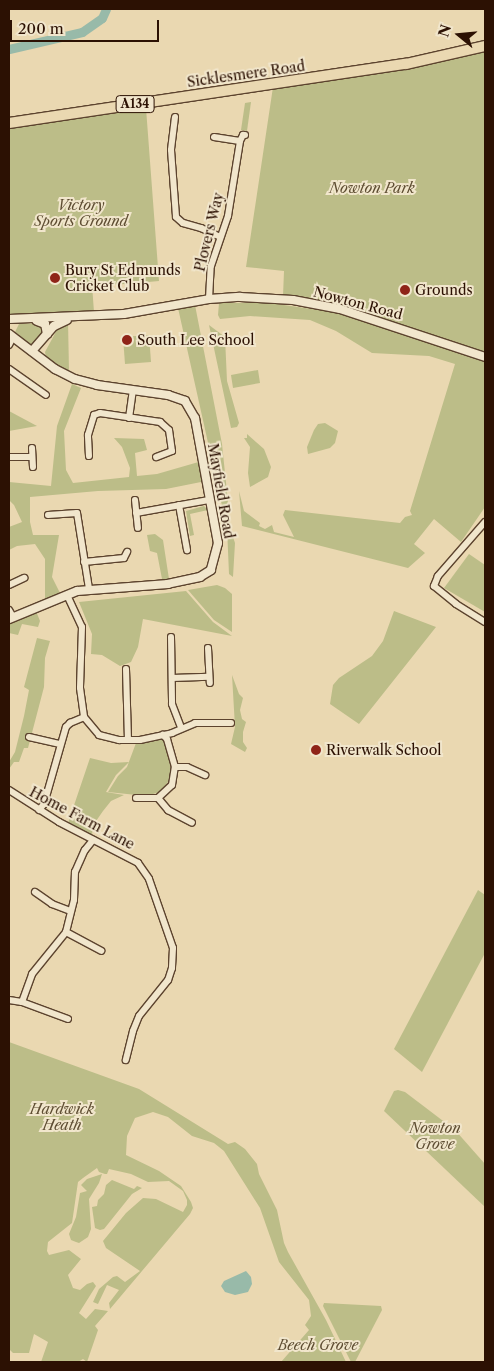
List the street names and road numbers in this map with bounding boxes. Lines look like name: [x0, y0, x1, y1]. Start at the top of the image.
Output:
street label: Sicklesmere Road: [186, 57, 306, 91]
road number: A134: [115, 95, 155, 114]
street label: Plovers Way: [191, 191, 227, 273]
street label: Nowton Road: [312, 283, 404, 323]
street label: Mayfield Road: [204, 442, 238, 540]
street label: Home Farm Lane: [27, 783, 137, 853]

